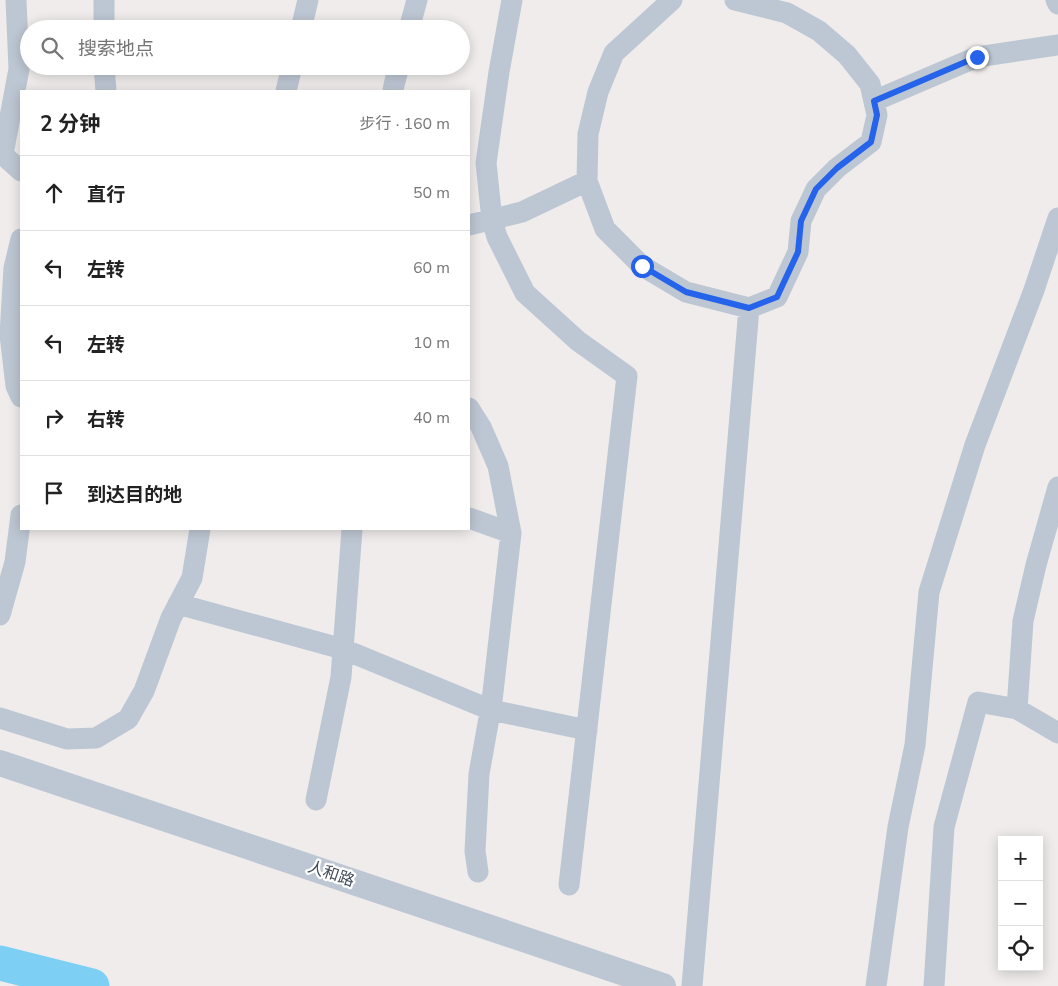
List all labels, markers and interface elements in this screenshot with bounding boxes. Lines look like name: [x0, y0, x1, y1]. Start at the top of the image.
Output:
search box: [20, 20, 470, 75]
icon: search: [38, 34, 66, 62]
text: 搜索地点: [78, 36, 154, 62]
route end: [966, 46, 989, 69]
text: 2 分钟: [40, 110, 100, 138]
text: 步行 · 160 m: [360, 113, 450, 135]
icon: ahead: [40, 179, 68, 207]
text: 直行: [87, 182, 125, 208]
text: 50 m: [413, 182, 450, 204]
icon: left: [40, 254, 68, 282]
route start: [631, 255, 654, 278]
text: 左转: [87, 257, 125, 283]
text: 60 m: [413, 257, 450, 279]
icon: left: [40, 329, 68, 357]
text: 左转: [87, 332, 125, 358]
text: 10 m: [413, 332, 450, 354]
icon: right: [40, 404, 68, 432]
text: 右转: [87, 407, 125, 433]
text: 40 m: [413, 407, 450, 429]
icon: arrive: [40, 479, 68, 507]
text: 到达目的地: [87, 482, 182, 508]
map controls: [998, 836, 1043, 971]
button: +: [998, 836, 1043, 881]
street label: 人和路: [305, 856, 357, 892]
button: −: [998, 881, 1043, 926]
button: locate: [998, 926, 1043, 971]

